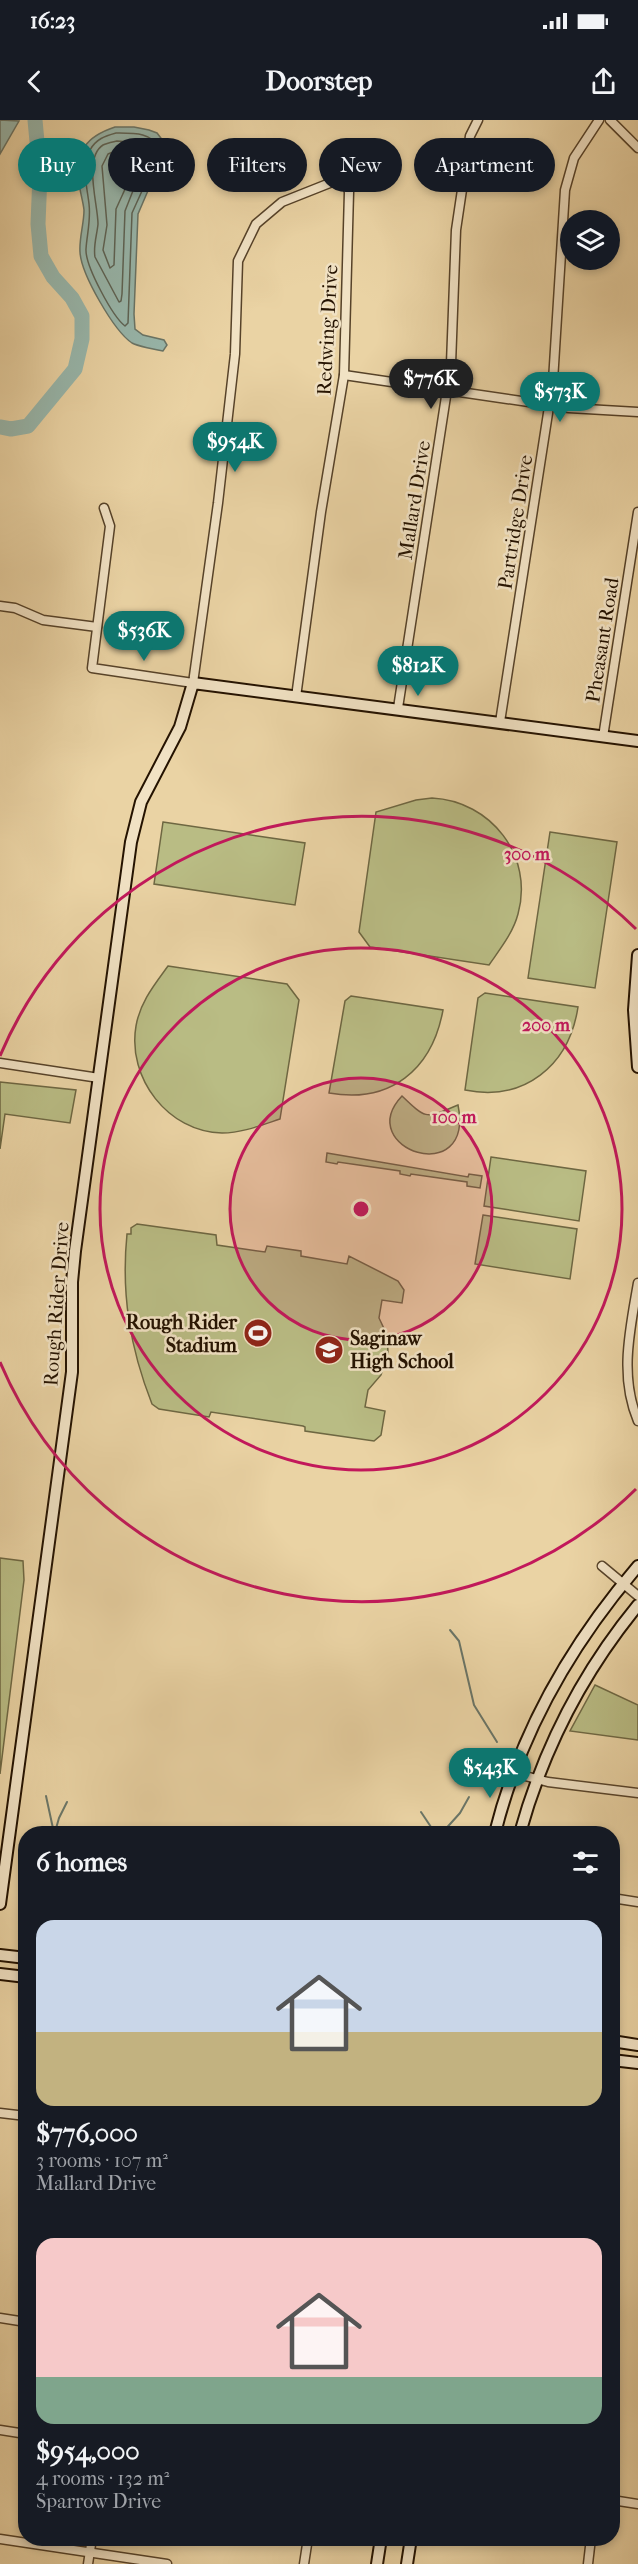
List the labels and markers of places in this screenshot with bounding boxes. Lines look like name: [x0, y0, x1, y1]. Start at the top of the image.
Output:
pin: $776K: [389, 359, 473, 410]
pin: $573K: [518, 372, 602, 423]
pin: $954K: [193, 422, 277, 473]
pin: $536K: [102, 611, 186, 662]
pin: $812K: [376, 646, 460, 697]
centre of rings: [351, 1199, 371, 1219]
place label: Rough Rider Stadium: [126, 1311, 237, 1357]
sports icon: Rough Rider Stadium: [242, 1317, 274, 1349]
place label: Saginaw High School: [350, 1327, 454, 1373]
school or university icon: Saginaw High School: [313, 1334, 345, 1366]
pin: $543K: [448, 1748, 532, 1799]

